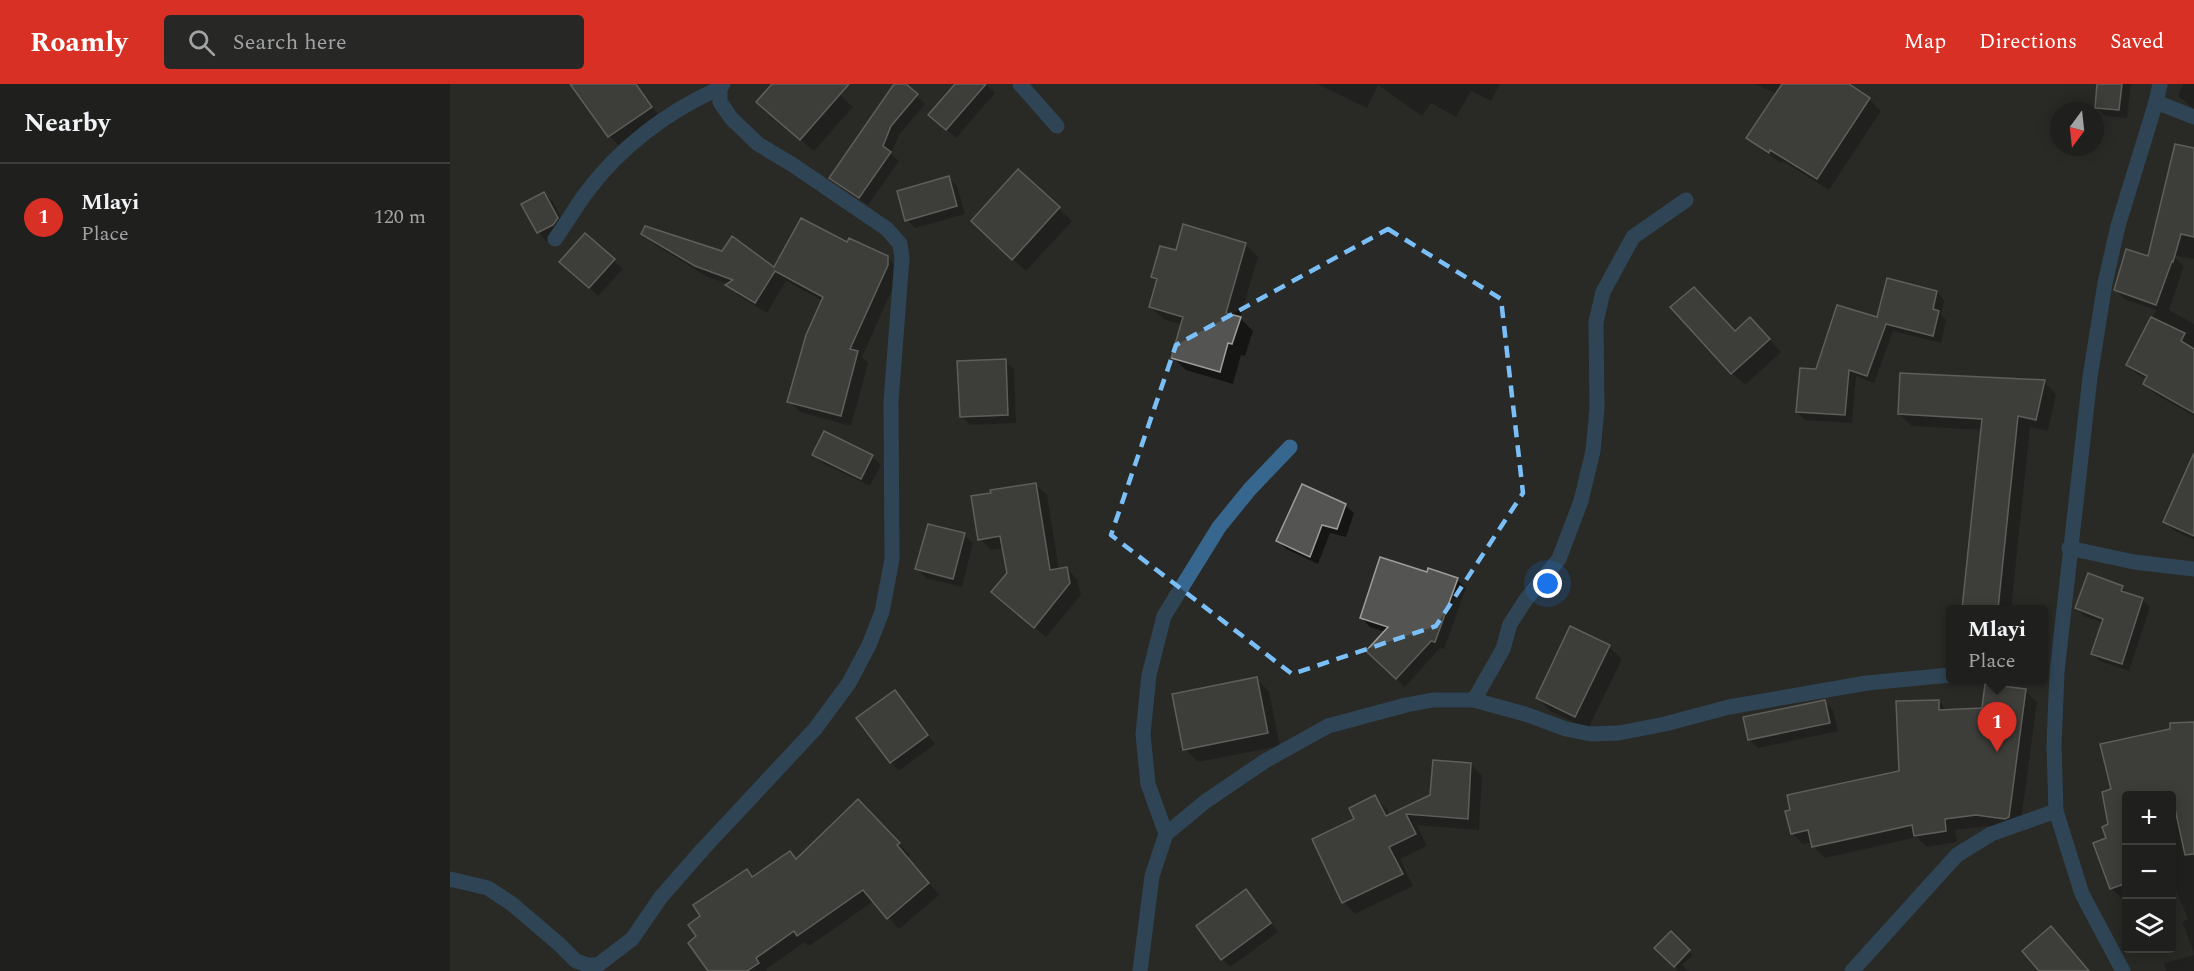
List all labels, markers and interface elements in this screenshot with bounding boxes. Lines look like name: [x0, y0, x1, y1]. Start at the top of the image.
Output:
search box: [164, 15, 584, 69]
text: Roamly: [30, 21, 128, 64]
icon: search: [185, 26, 218, 59]
text: Search here: [233, 26, 347, 59]
text: Map: [1904, 26, 1946, 58]
text: Directions: [1979, 26, 2077, 58]
text: Saved: [2110, 26, 2164, 58]
north arrow: [2050, 102, 2104, 156]
text: Nearby: [24, 103, 110, 143]
text: Mlayi: [81, 186, 139, 219]
text: 1: [38, 202, 49, 232]
text: 120 m: [374, 202, 426, 232]
text: Place: [81, 219, 129, 249]
your location: [1533, 569, 1562, 598]
popup: [1946, 605, 2048, 683]
text: Mlayi: [1968, 613, 2026, 646]
text: Place: [1968, 646, 2016, 676]
pin: 1: [1978, 702, 2016, 752]
map controls: [2122, 791, 2176, 953]
button: +: [2122, 791, 2176, 845]
button: −: [2122, 845, 2176, 899]
button: layers: [2122, 899, 2176, 953]

